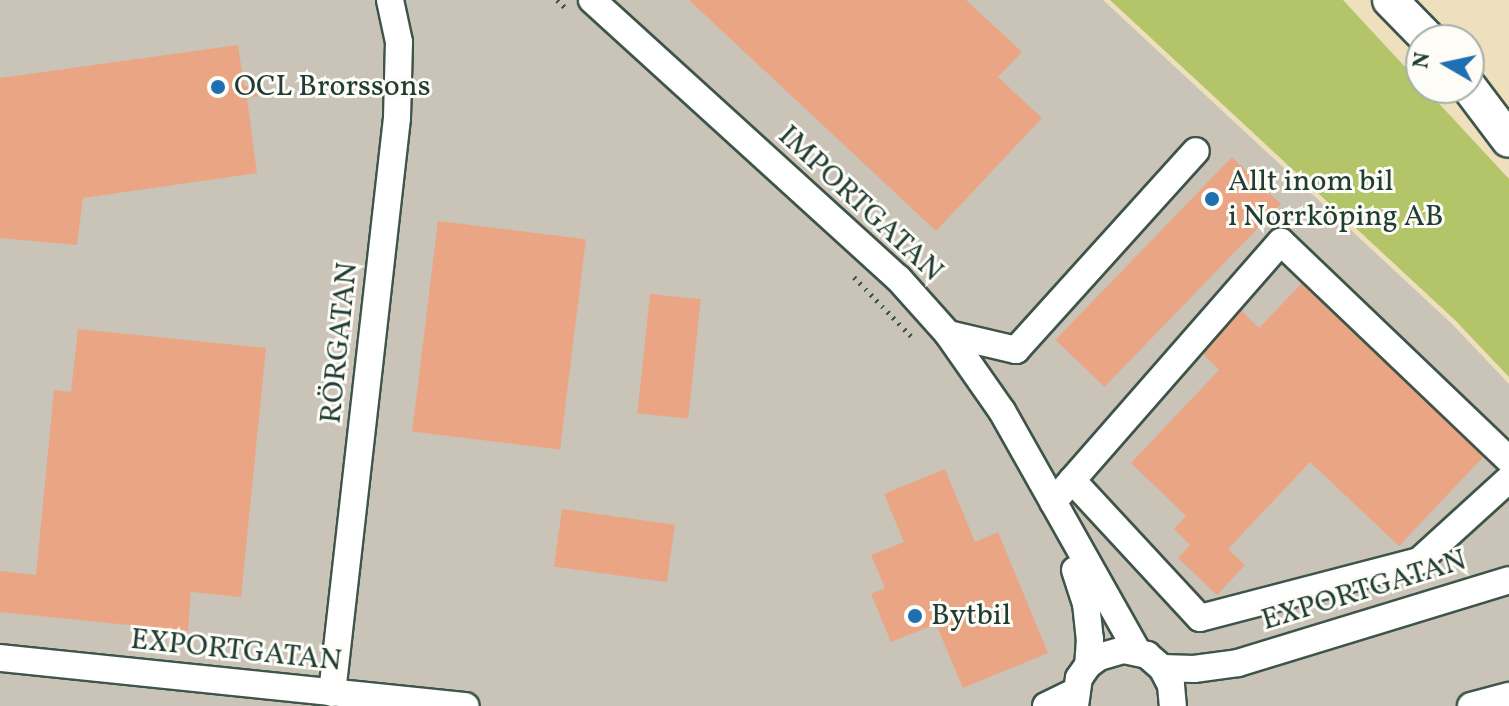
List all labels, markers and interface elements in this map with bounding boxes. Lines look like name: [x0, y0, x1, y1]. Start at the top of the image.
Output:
north arrow: [1405, 24, 1485, 104]
text: N: [1406, 50, 1439, 71]
place label: OCL Brorssons: [234, 69, 430, 105]
marker: OCL Brorssons: [209, 78, 227, 96]
street label: IMPORTGATAN: [770, 118, 950, 290]
place label: Allt inom bil i Norrköping AB: [1228, 164, 1444, 234]
marker: Allt inom bil i Norrköping AB: [1203, 190, 1221, 208]
street label: RÖRGATAN: [314, 261, 366, 425]
street label: EXPORTGATAN: [1257, 543, 1471, 639]
place label: Bytbil: [931, 598, 1011, 634]
marker: Bytbil: [906, 607, 924, 625]
street label: EXPORTGATAN: [129, 622, 343, 680]

